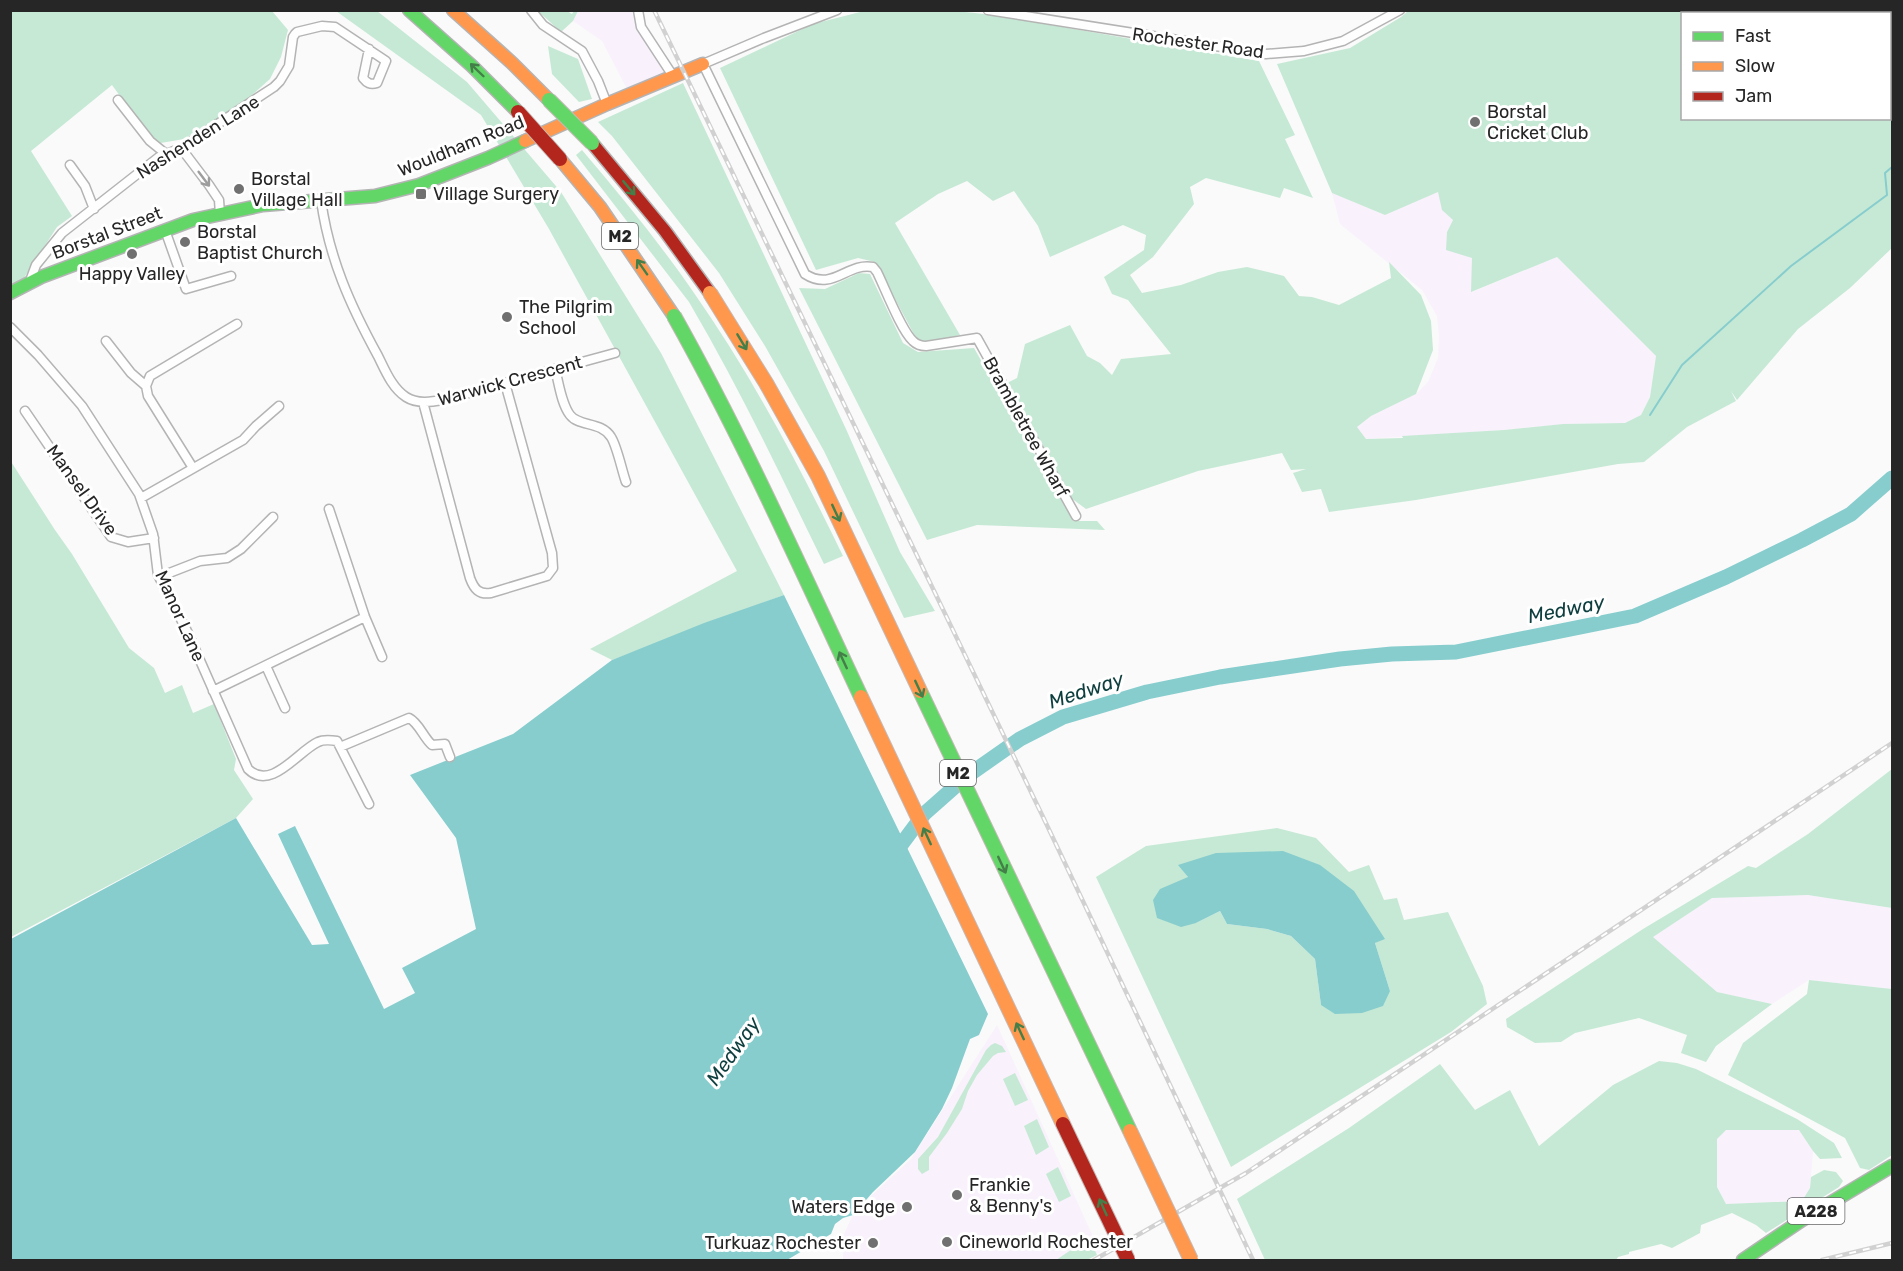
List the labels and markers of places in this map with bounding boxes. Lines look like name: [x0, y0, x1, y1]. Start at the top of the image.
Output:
place label: Borstal Cricket Club: [1487, 101, 1588, 144]
marker: Borstal Cricket Club: [1468, 115, 1482, 129]
place label: Borstal Village Hall: [251, 168, 343, 211]
marker: Borstal Village Hall: [232, 182, 246, 196]
place label: Village Surgery: [433, 183, 559, 205]
marker: Village Surgery: [414, 187, 428, 201]
place label: Borstal Baptist Church: [197, 221, 323, 264]
marker: Borstal Baptist Church: [178, 235, 192, 249]
marker: Happy Valley: [125, 247, 139, 261]
place label: Happy Valley: [79, 263, 185, 285]
place label: The Pilgrim School: [519, 296, 613, 339]
marker: The Pilgrim School: [500, 310, 514, 324]
place label: Frankie & Benny's: [969, 1174, 1052, 1217]
marker: Frankie & Benny's: [950, 1188, 964, 1202]
place label: Waters Edge: [791, 1196, 895, 1218]
marker: Waters Edge: [900, 1200, 914, 1214]
place label: Cineworld Rochester: [959, 1231, 1133, 1253]
place label: Turkuaz Rochester: [705, 1232, 861, 1254]
marker: Cineworld Rochester: [940, 1235, 954, 1249]
marker: Turkuaz Rochester: [866, 1236, 880, 1250]

